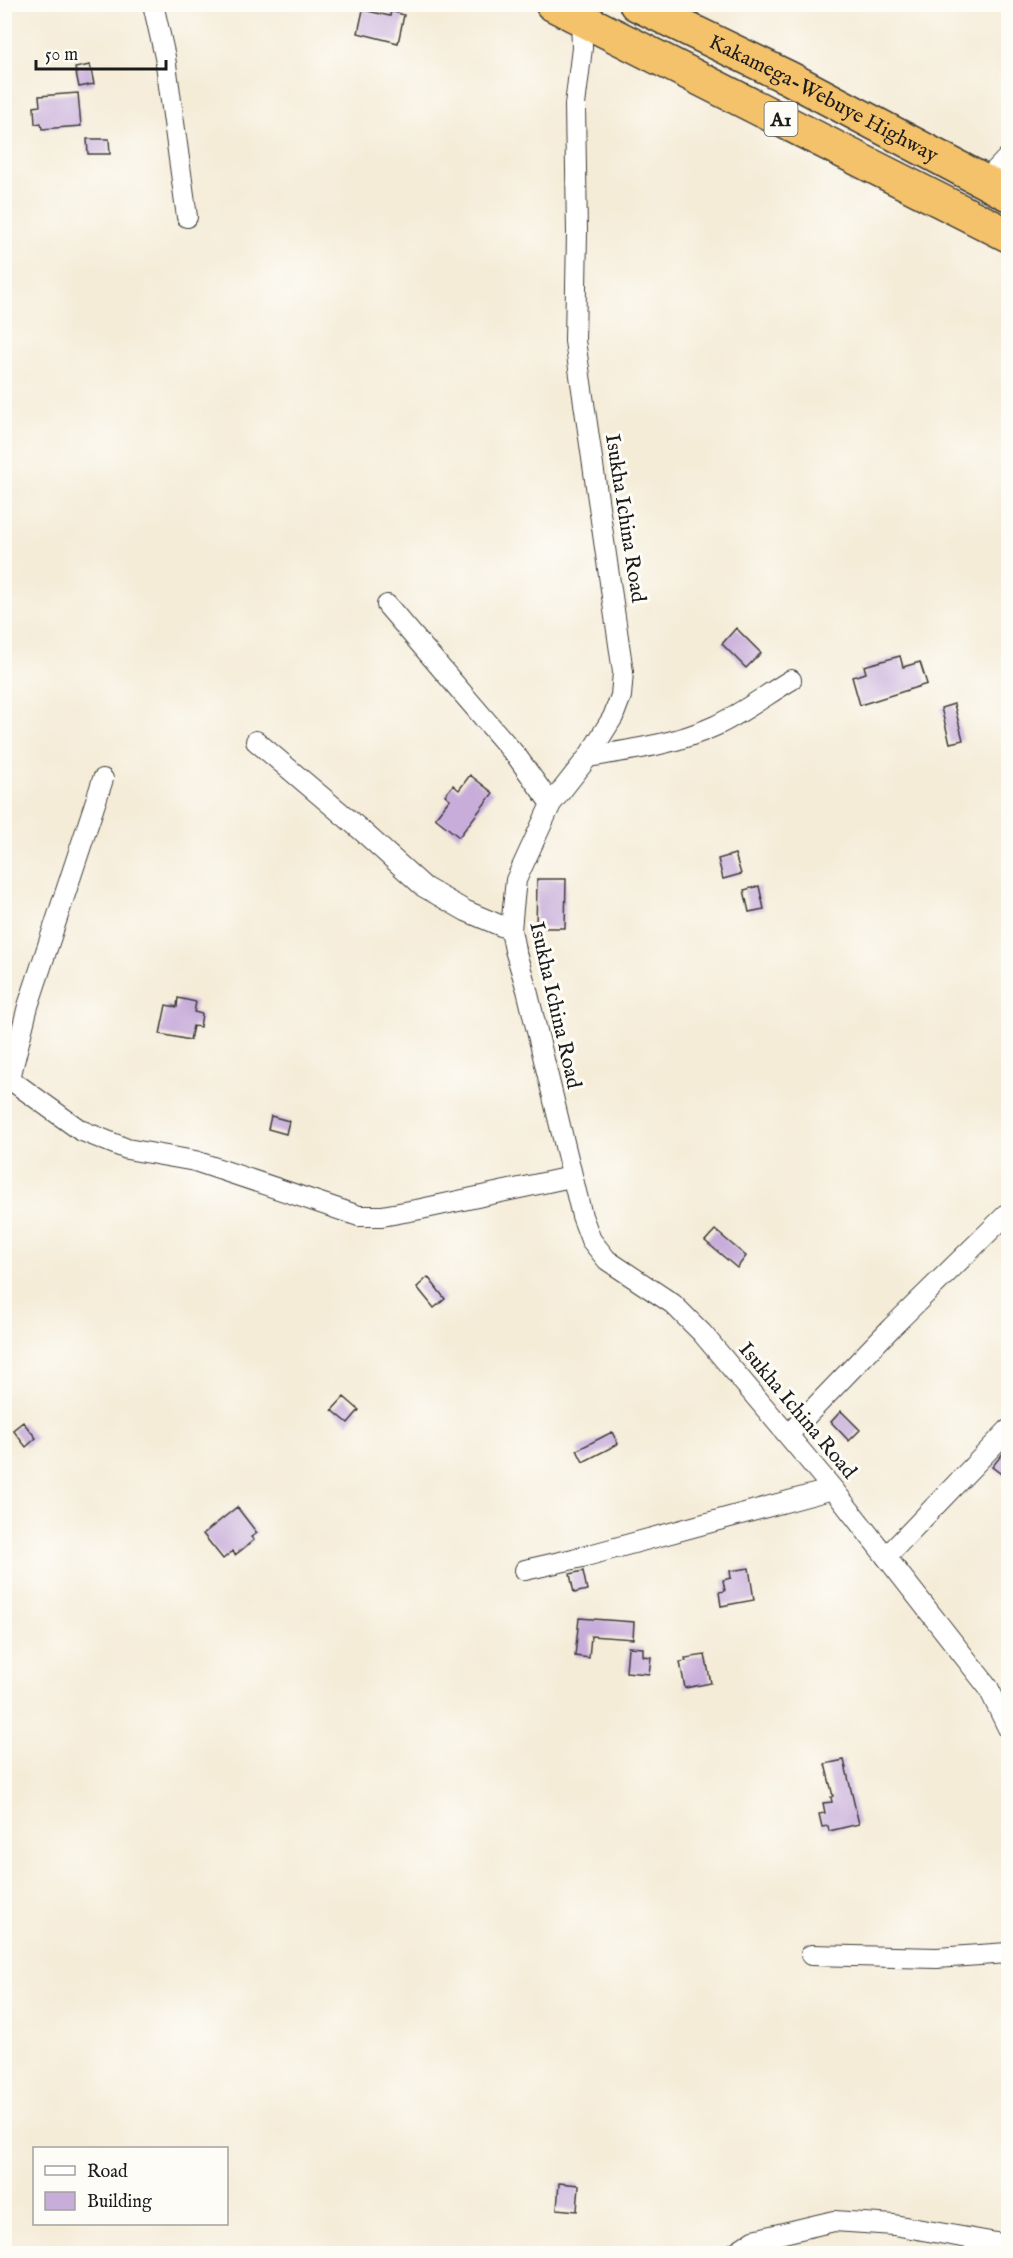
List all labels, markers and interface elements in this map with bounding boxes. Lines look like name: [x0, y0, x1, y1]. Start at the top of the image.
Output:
street label: Kakamega-Webuye Highway: [704, 29, 943, 170]
scale bar: [36, 33, 166, 71]
text: 50 m: [45, 44, 78, 67]
road number: A1: [764, 102, 798, 136]
street label: Isukha Ichina Road: [598, 432, 651, 605]
street label: Isukha Ichina Road: [522, 919, 587, 1092]
street label: Isukha Ichina Road: [732, 1337, 862, 1486]
legend: [33, 2147, 228, 2225]
text: Road: [87, 2161, 128, 2184]
text: Building: [87, 2191, 152, 2214]

